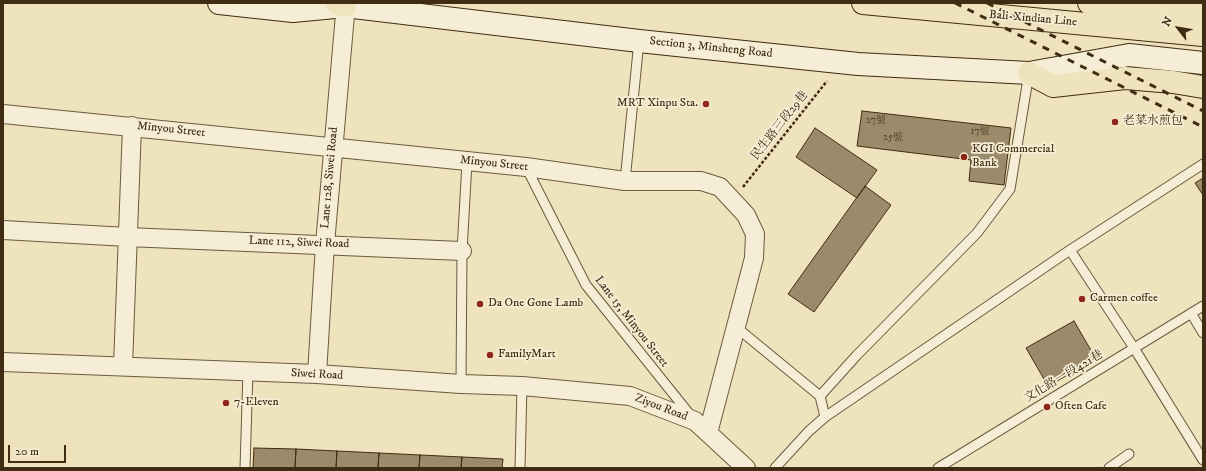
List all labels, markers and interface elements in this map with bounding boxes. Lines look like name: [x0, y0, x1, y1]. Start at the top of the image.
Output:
street label: Bali-Xindian Line: [988, 8, 1078, 30]
north arrow: [1158, 8, 1198, 48]
text: N: [1159, 14, 1176, 29]
street label: Section 3, Minsheng Road: [649, 34, 773, 62]
street label: 民生路三段29巷: [749, 89, 811, 163]
place label: MRT Xinpu Sta.: [617, 97, 698, 111]
marker: MRT Xinpu Sta.: [701, 99, 711, 109]
house number: 27號: [866, 115, 886, 127]
place label: 老菜水煎包: [1123, 115, 1183, 129]
marker: 老菜水煎包: [1110, 117, 1120, 127]
street label: Minyou Street: [136, 119, 206, 141]
street label: Lane 128, Siwei Road: [318, 126, 342, 230]
house number: 17號: [971, 126, 989, 138]
house number: 25號: [883, 132, 903, 144]
place label: KGI Commercial Bank: [972, 143, 1054, 171]
marker: KGI Commercial Bank: [959, 152, 969, 162]
street label: Minyou Street: [459, 153, 529, 175]
street label: Lane 112, Siwei Road: [248, 234, 350, 252]
street label: Lane 15, Minyou Street: [591, 274, 671, 370]
place label: Carmen coffee: [1090, 292, 1158, 306]
marker: Carmen coffee: [1077, 294, 1087, 304]
place label: Da One Gone Lamb: [488, 297, 583, 311]
marker: Da One Gone Lamb: [475, 299, 485, 309]
place label: FamilyMart: [498, 348, 555, 362]
street label: 文化路一段421巷: [1022, 348, 1106, 406]
marker: FamilyMart: [485, 350, 495, 360]
street label: Siwei Road: [290, 366, 344, 384]
street label: Ziyou Road: [633, 391, 689, 425]
place label: 7-Eleven: [234, 396, 279, 410]
marker: 7-Eleven: [221, 398, 231, 408]
place label: Often Cafe: [1055, 400, 1107, 414]
marker: Often Cafe: [1042, 402, 1052, 412]
scale bar: [10, 437, 68, 463]
text: 20 m: [15, 444, 39, 459]

